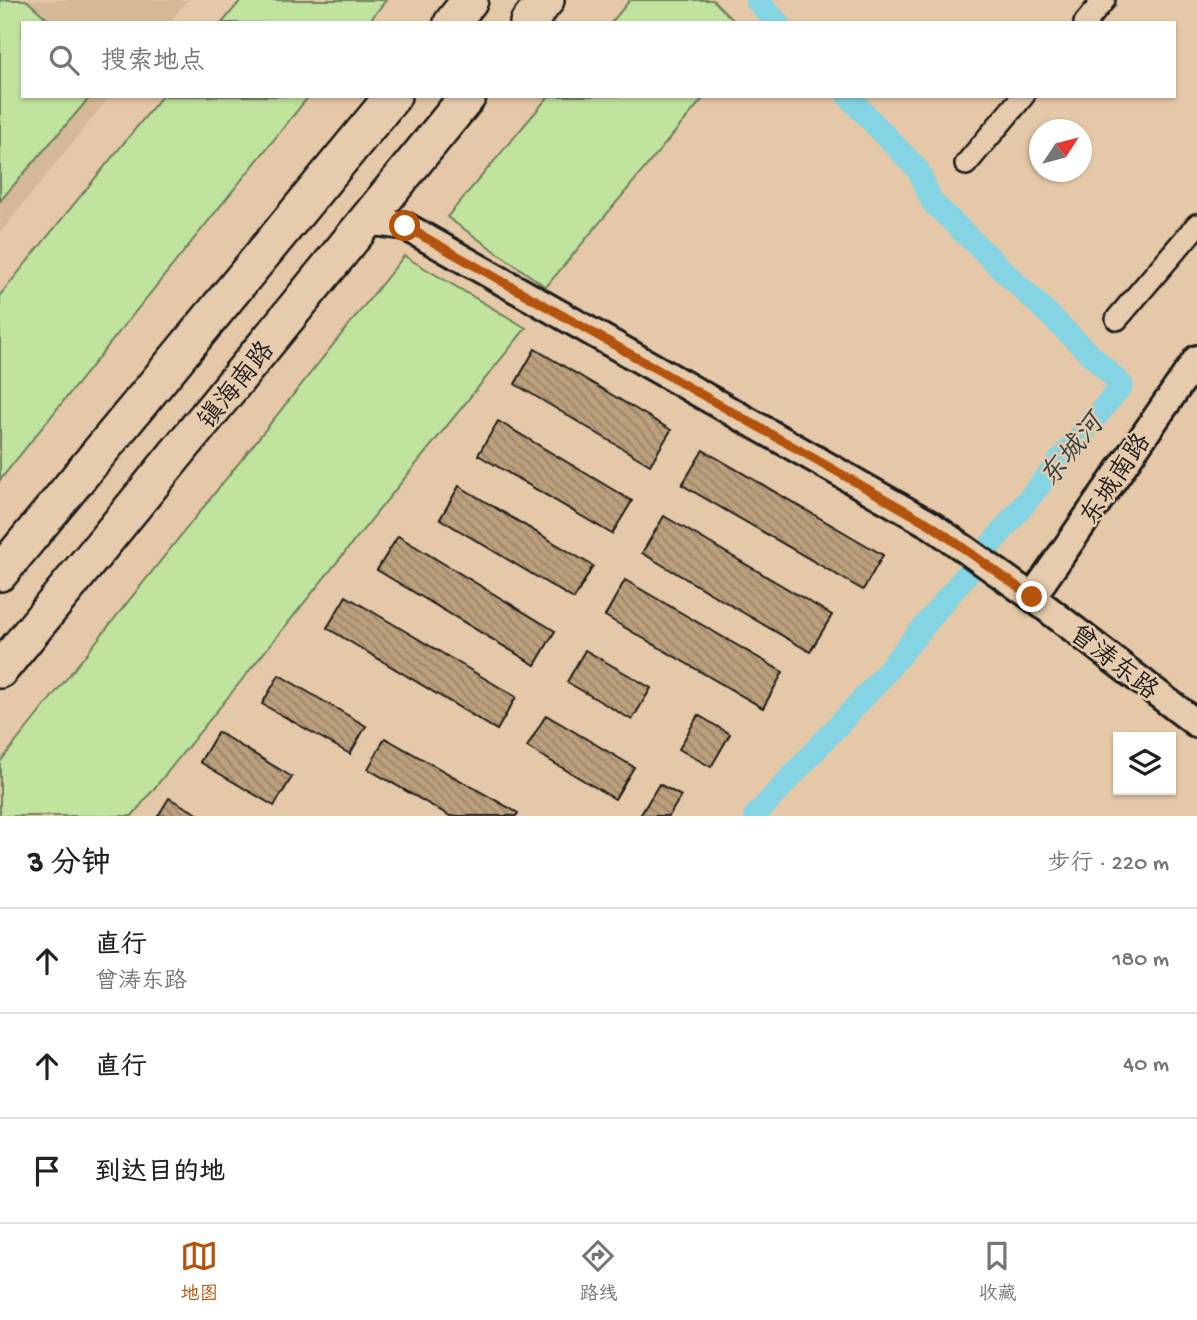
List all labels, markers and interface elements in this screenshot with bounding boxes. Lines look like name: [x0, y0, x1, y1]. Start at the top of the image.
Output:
search box: [21, 21, 1176, 98]
icon: search: [45, 41, 83, 79]
text: 搜索地点: [101, 48, 205, 79]
north arrow: [1029, 119, 1092, 182]
route start: [389, 210, 420, 241]
street label: 镇海南路: [192, 335, 283, 437]
water label: 东城河: [1033, 405, 1115, 495]
street label: 东城南路: [1074, 428, 1160, 532]
route end: [1016, 581, 1047, 612]
street label: 曾涛东路: [1062, 619, 1164, 709]
map controls: [1113, 732, 1176, 795]
button: layers: [1113, 732, 1176, 795]
text: 3 分钟: [28, 848, 111, 883]
text: 步行 · 220 m: [1047, 851, 1169, 878]
text: 直行: [95, 932, 147, 963]
icon: ahead: [28, 942, 66, 980]
text: 180 m: [1112, 947, 1169, 974]
text: 曾涛东路: [95, 969, 187, 996]
icon: ahead: [28, 1047, 66, 1085]
text: 40 m: [1123, 1052, 1169, 1079]
text: 直行: [95, 1054, 147, 1085]
icon: arrive: [28, 1152, 66, 1190]
text: 到达目的地: [95, 1159, 225, 1190]
tab: 地图: [180, 1237, 219, 1307]
tab: 路线: [579, 1237, 618, 1307]
tab: 收藏: [978, 1237, 1017, 1307]

